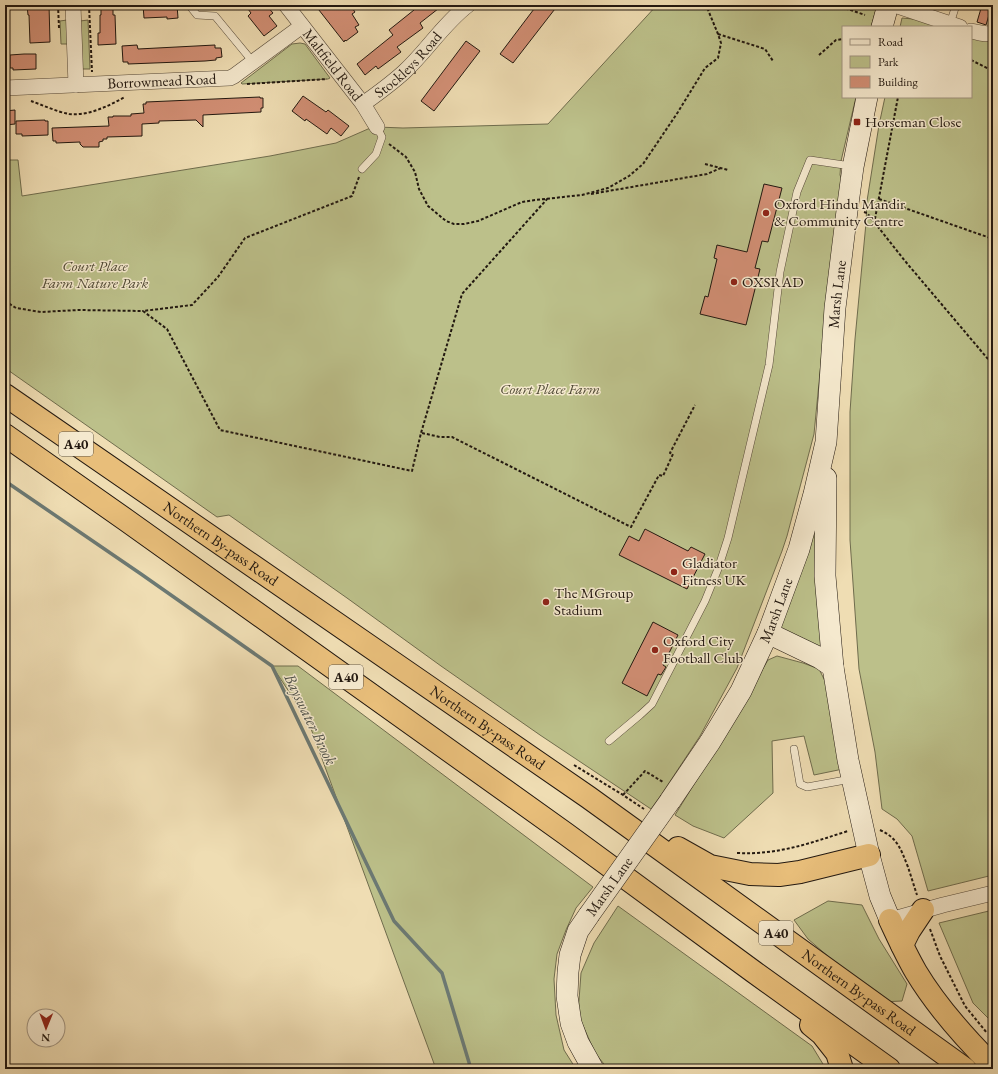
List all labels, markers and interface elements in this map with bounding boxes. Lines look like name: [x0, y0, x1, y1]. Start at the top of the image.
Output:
street label: Maltfield Road: [299, 25, 367, 105]
legend: [842, 26, 972, 98]
street label: Stockleys Road: [370, 27, 446, 102]
text: Road: [878, 34, 904, 50]
text: Park: [878, 54, 899, 70]
street label: Borrowmead Road: [107, 69, 217, 92]
text: Building: [878, 74, 919, 90]
place label: Horseman Close: [865, 112, 961, 131]
marker: Horseman Close: [852, 117, 862, 127]
place label: Oxford Hindu Mandir & Community Centre: [774, 194, 905, 230]
marker: Oxford Hindu Mandir & Community Centre: [761, 208, 771, 218]
park label: Court Place Farm Nature Park: [41, 256, 148, 292]
street label: Marsh Lane: [824, 259, 850, 329]
place label: OXSRAD: [742, 272, 804, 291]
marker: OXSRAD: [729, 277, 739, 287]
park label: Court Place Farm: [500, 379, 600, 398]
road number: A40: [59, 432, 93, 456]
street label: Northern By-pass Road: [160, 497, 283, 590]
place label: Gladiator Fitness UK: [682, 553, 747, 589]
marker: Gladiator Fitness UK: [669, 567, 679, 577]
street label: Marsh Lane: [755, 575, 797, 646]
place label: The MGroup Stadium: [554, 583, 633, 619]
marker: The MGroup Stadium: [541, 597, 551, 607]
place label: Oxford City Football Club: [663, 631, 744, 667]
marker: Oxford City Football Club: [650, 645, 660, 655]
road number: A40: [329, 665, 363, 689]
water label: Bayswater Brook: [279, 669, 342, 769]
street label: Northern By-pass Road: [426, 681, 549, 774]
street label: Marsh Lane: [581, 853, 636, 920]
road number: A40: [759, 921, 793, 945]
street label: Northern By-pass Road: [798, 944, 920, 1040]
north arrow: [26, 1008, 66, 1048]
text: N: [41, 1031, 50, 1045]

